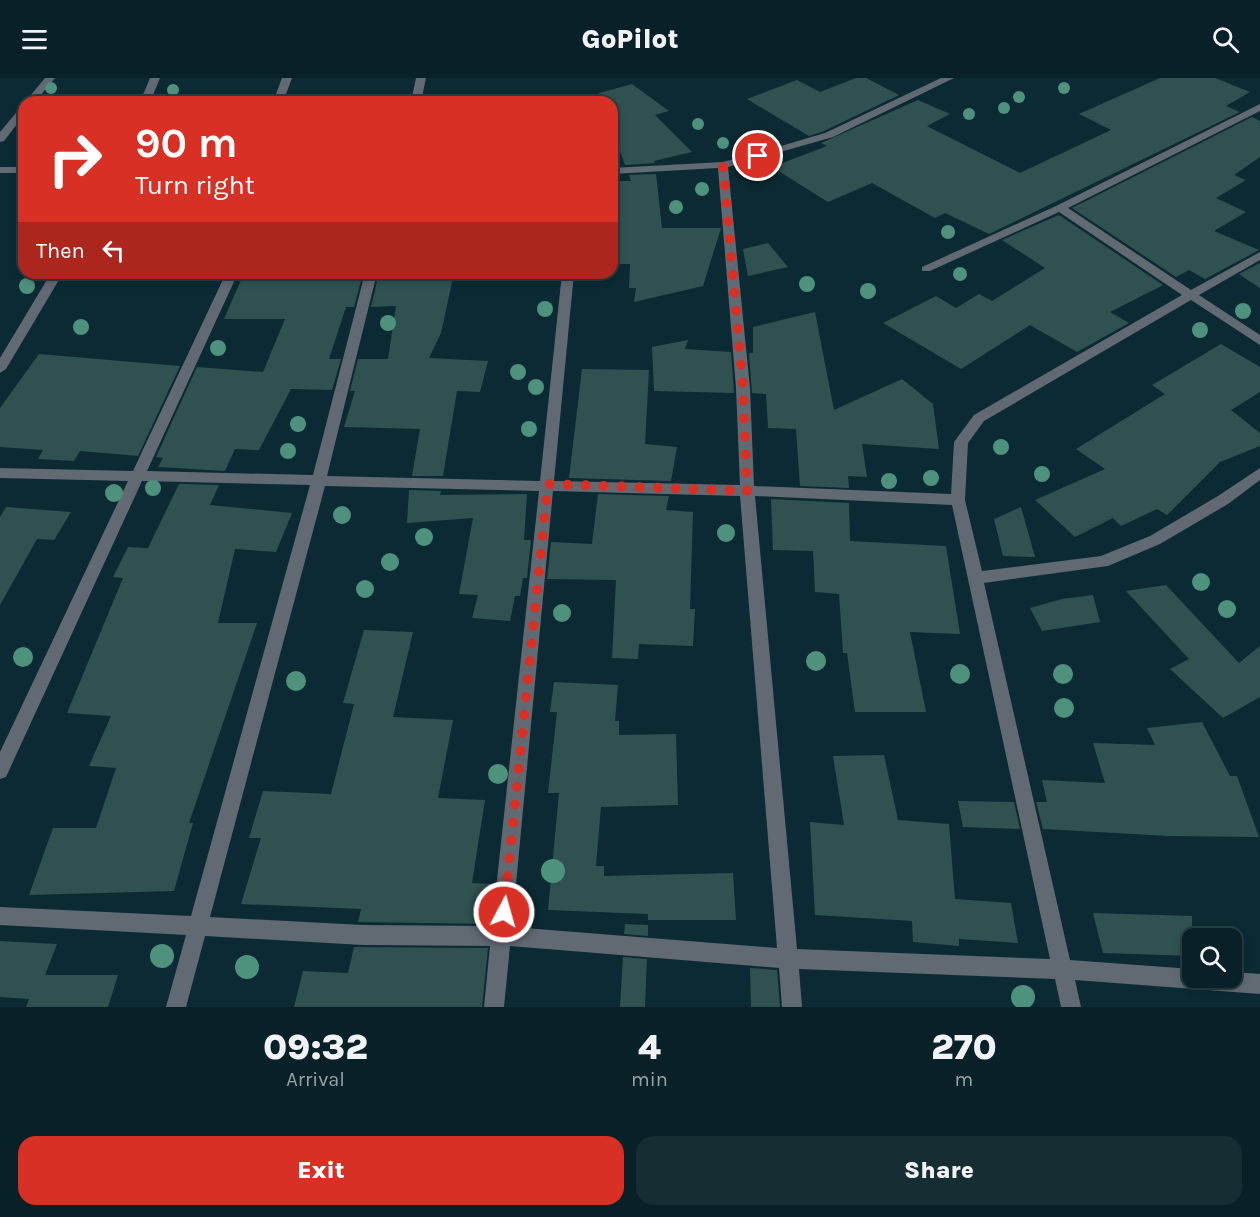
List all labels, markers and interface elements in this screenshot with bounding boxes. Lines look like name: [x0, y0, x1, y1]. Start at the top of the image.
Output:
icon: menu: [18, 23, 51, 56]
text: GoPilot: [581, 23, 679, 55]
icon: search: [1209, 23, 1242, 56]
text: 90 m: [135, 118, 238, 168]
icon: right: [36, 120, 114, 198]
pin: [732, 130, 783, 181]
icon: arrive: [741, 139, 774, 172]
text: Turn right: [135, 169, 255, 201]
icon: left: [97, 234, 130, 267]
text: Then: [36, 238, 85, 264]
position arrow: [472, 880, 536, 944]
map controls: [1182, 928, 1242, 988]
button: search: [1182, 928, 1242, 988]
text: 09:32: [263, 1026, 368, 1068]
text: 4: [638, 1026, 661, 1068]
text: 270: [931, 1026, 997, 1068]
text: Arrival: [286, 1068, 345, 1091]
text: min: [631, 1068, 668, 1091]
text: m: [955, 1068, 973, 1091]
button: Exit: [18, 1136, 624, 1205]
button: Share: [636, 1136, 1242, 1205]

